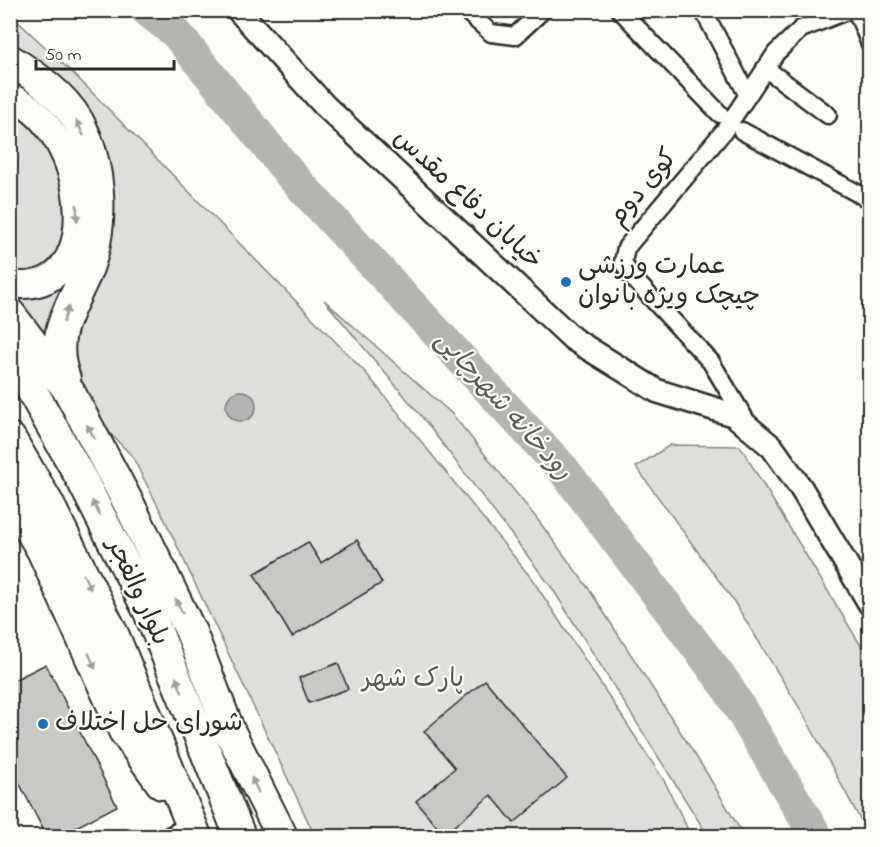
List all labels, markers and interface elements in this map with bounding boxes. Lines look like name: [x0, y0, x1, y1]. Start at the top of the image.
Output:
scale bar: [36, 33, 174, 71]
text: 50 m: [45, 43, 82, 69]
one-way arrow: [76, 120, 85, 137]
street label: خیابان دفاع مقدس: [384, 121, 550, 279]
street label: کوی دوم: [600, 141, 688, 235]
one-way arrow: [72, 204, 82, 223]
place label: عمارت ورزشی چیچک ویژه بانوان: [578, 248, 760, 316]
marker: عمارت ورزشی چیچک ویژه بانوان: [559, 275, 573, 289]
one-way arrow: [62, 305, 71, 323]
water label: رودخانه شهرچایی: [425, 322, 581, 490]
one-way arrow: [86, 423, 96, 440]
one-way arrow: [92, 500, 101, 517]
street label: بلوار والفجر: [95, 530, 178, 652]
one-way arrow: [83, 574, 92, 591]
one-way arrow: [174, 597, 183, 614]
one-way arrow: [88, 652, 97, 670]
park label: پارک شهر: [360, 661, 464, 699]
one-way arrow: [174, 676, 183, 694]
place label: شورای حل اختلاف: [55, 705, 243, 743]
marker: شورای حل اختلاف: [36, 717, 50, 731]
one-way arrow: [251, 776, 260, 793]

